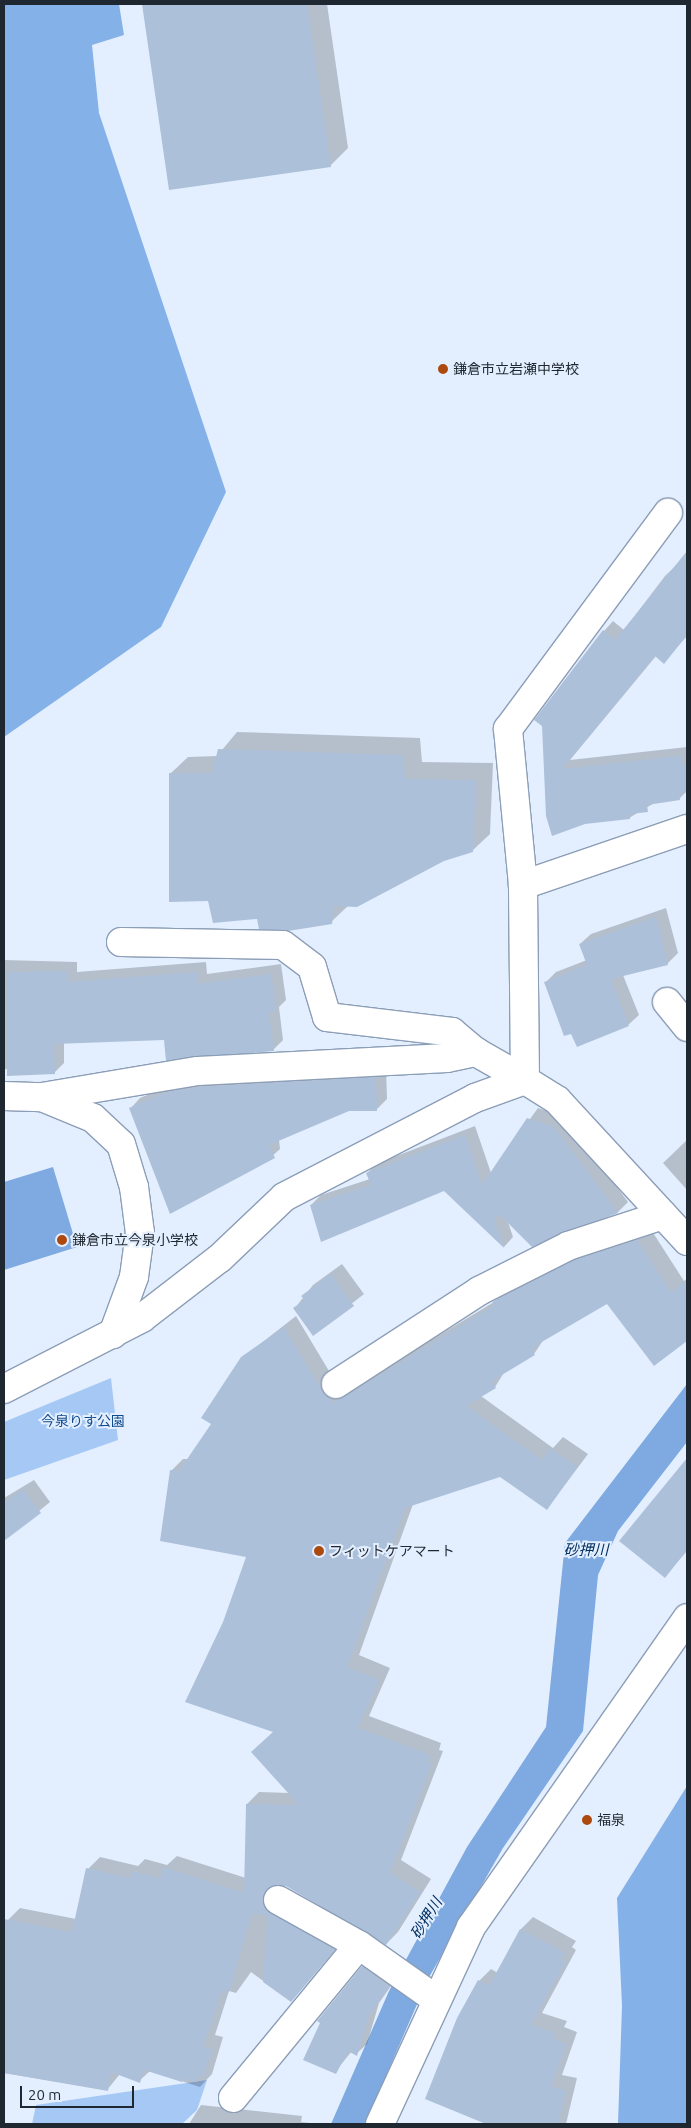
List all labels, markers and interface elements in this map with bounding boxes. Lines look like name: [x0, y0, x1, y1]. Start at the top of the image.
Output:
place label: 鎌倉市立岩瀬中学校: [453, 361, 579, 377]
marker: 鎌倉市立岩瀬中学校: [437, 363, 449, 375]
place label: 鎌倉市立今泉小学校: [72, 1232, 198, 1248]
marker: 鎌倉市立今泉小学校: [56, 1234, 68, 1246]
park label: 今泉りす公園: [41, 1413, 125, 1429]
water label: 砂押川: [564, 1541, 608, 1559]
place label: フィットケアマート: [329, 1543, 455, 1559]
marker: フィットケアマート: [313, 1545, 325, 1557]
place label: 福泉: [597, 1812, 625, 1828]
marker: 福泉: [581, 1814, 593, 1826]
water label: 砂押川: [406, 1894, 446, 1942]
scale bar: [22, 2076, 136, 2108]
text: 20 m: [28, 2086, 61, 2103]

